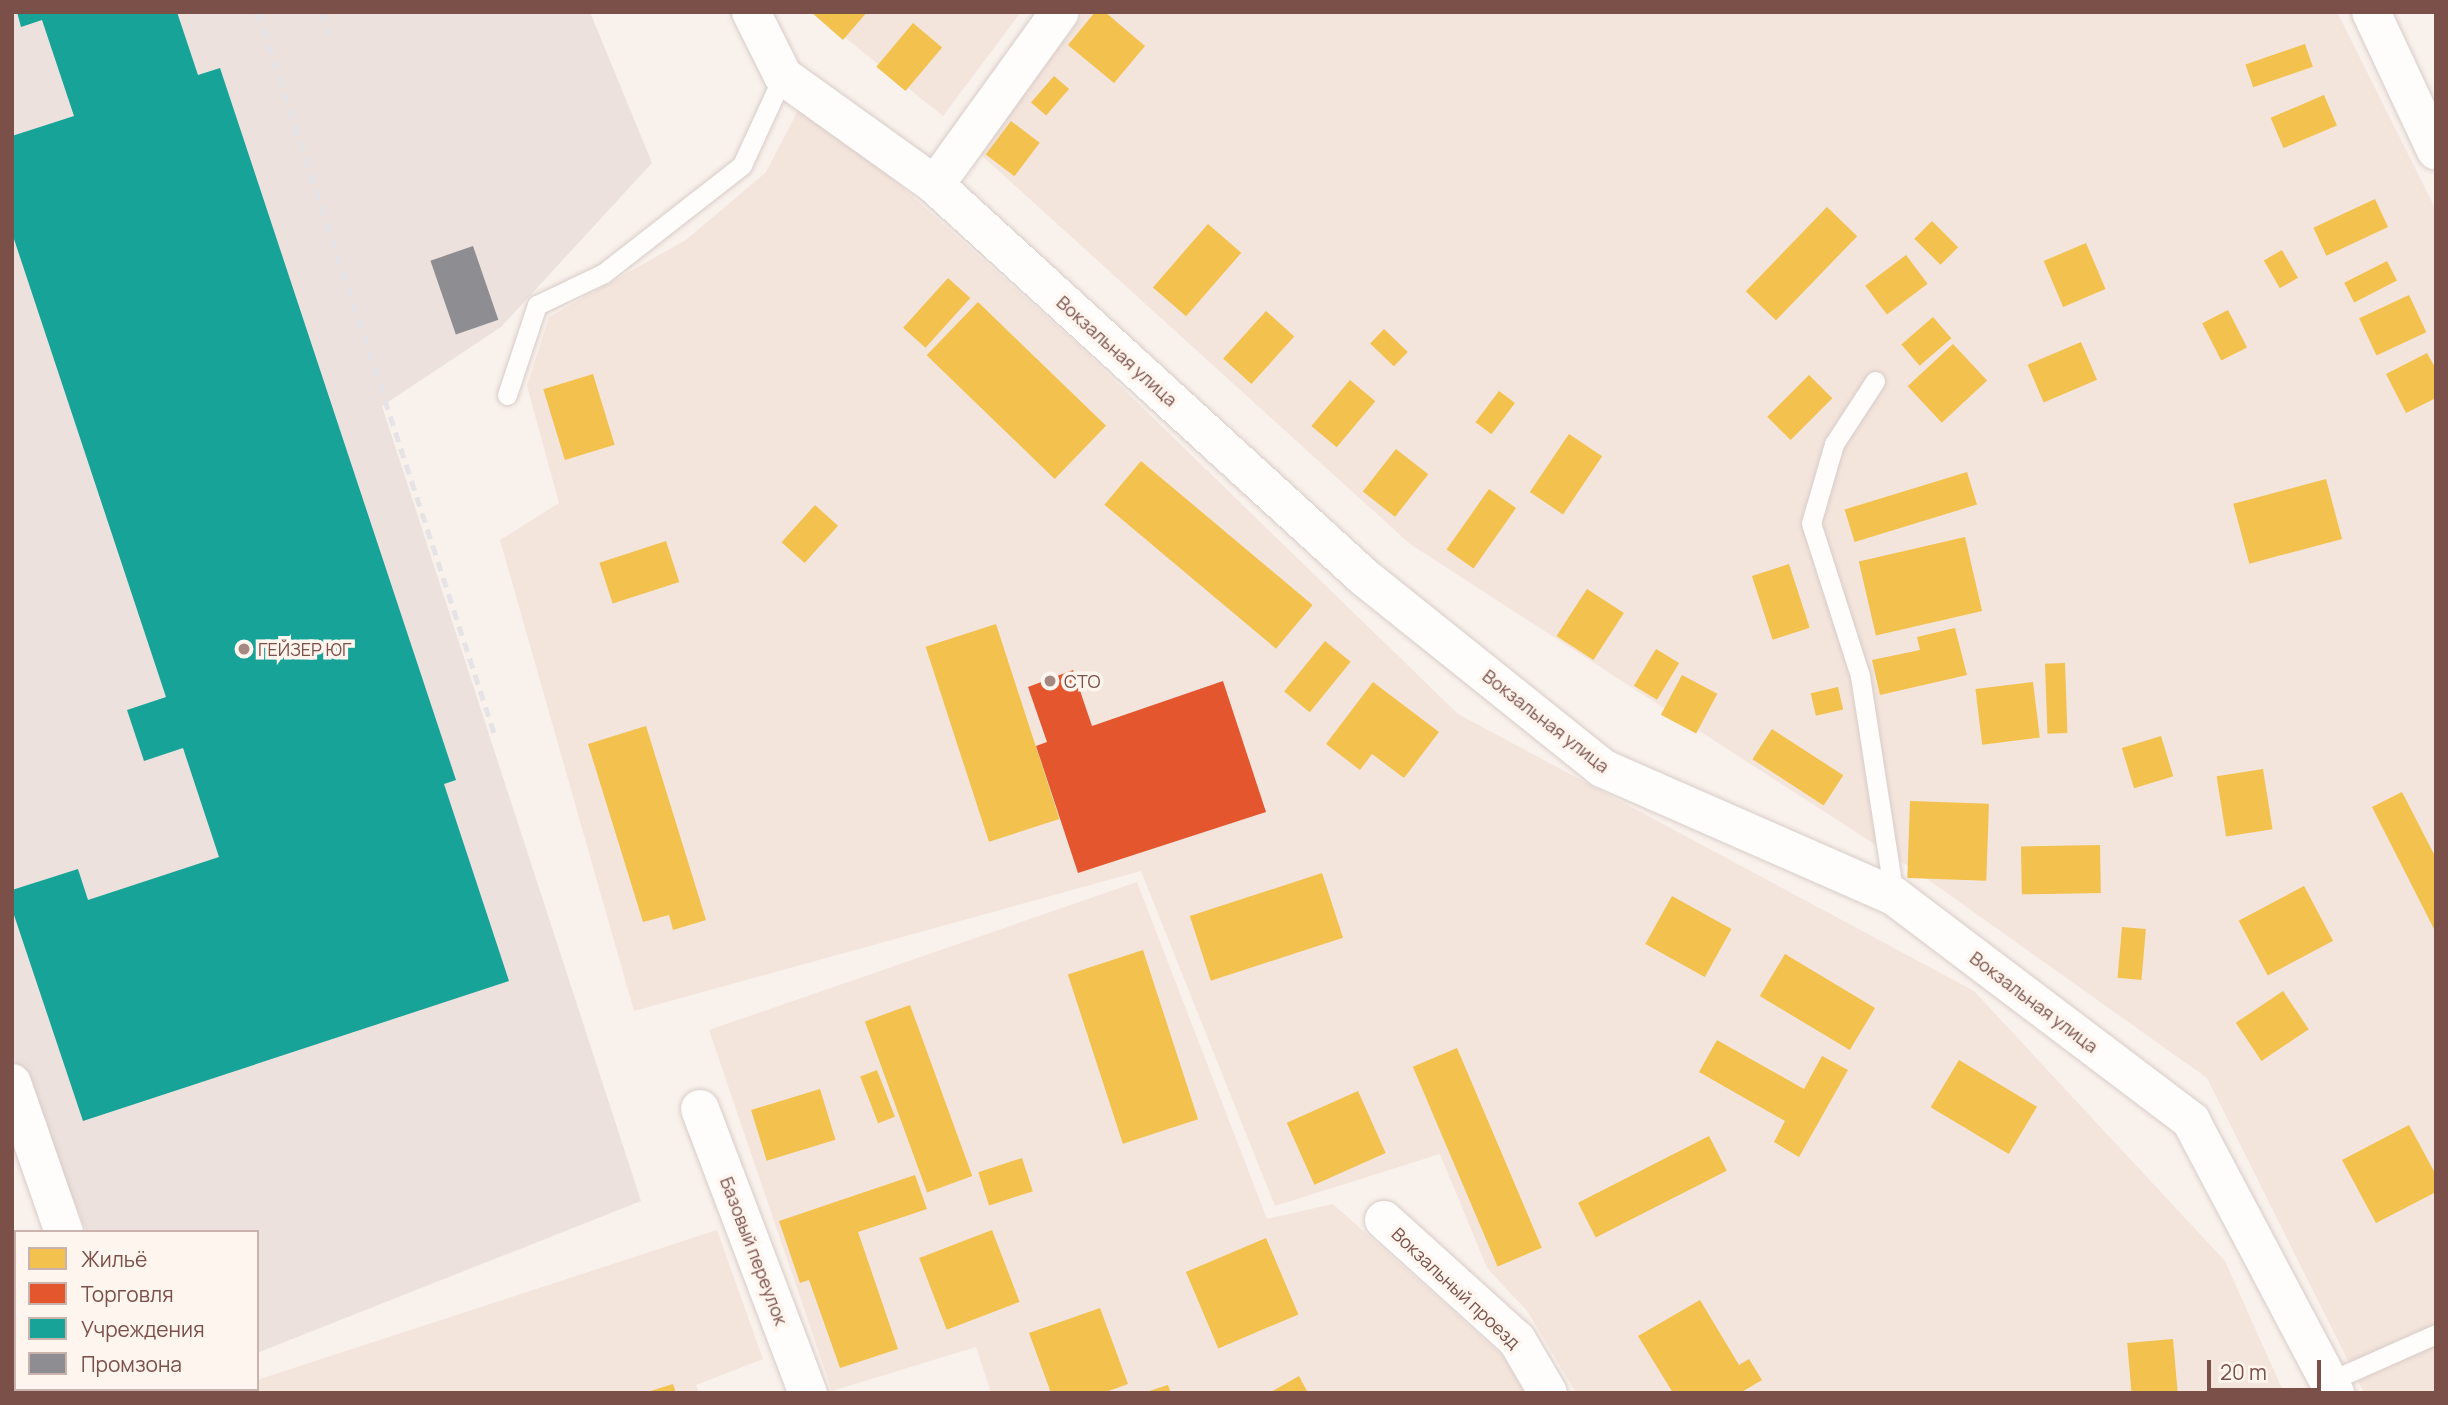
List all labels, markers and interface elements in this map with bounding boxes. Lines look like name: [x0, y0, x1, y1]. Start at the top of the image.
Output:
street label: Вокзальная улица: [1052, 291, 1182, 411]
place label: ГЕЙЗЕР ЮГ: [258, 638, 352, 660]
marker: ГЕЙЗЕР ЮГ: [236, 641, 252, 657]
street label: Вокзальная улица: [1478, 665, 1614, 777]
place label: СТО: [1064, 670, 1101, 692]
marker: СТО: [1042, 673, 1058, 689]
street label: Вокзальная улица: [1966, 947, 2102, 1057]
street label: Базовый переулок: [716, 1174, 792, 1328]
street label: Вокзальный проезд: [1387, 1223, 1525, 1353]
legend: [14, 1230, 259, 1391]
text: Жильё: [81, 1245, 147, 1273]
text: Торговля: [81, 1280, 174, 1308]
text: Учреждения: [81, 1315, 205, 1343]
scale bar: [2210, 1346, 2324, 1390]
text: Промзона: [81, 1350, 182, 1378]
text: 20 m: [2220, 1358, 2267, 1386]

